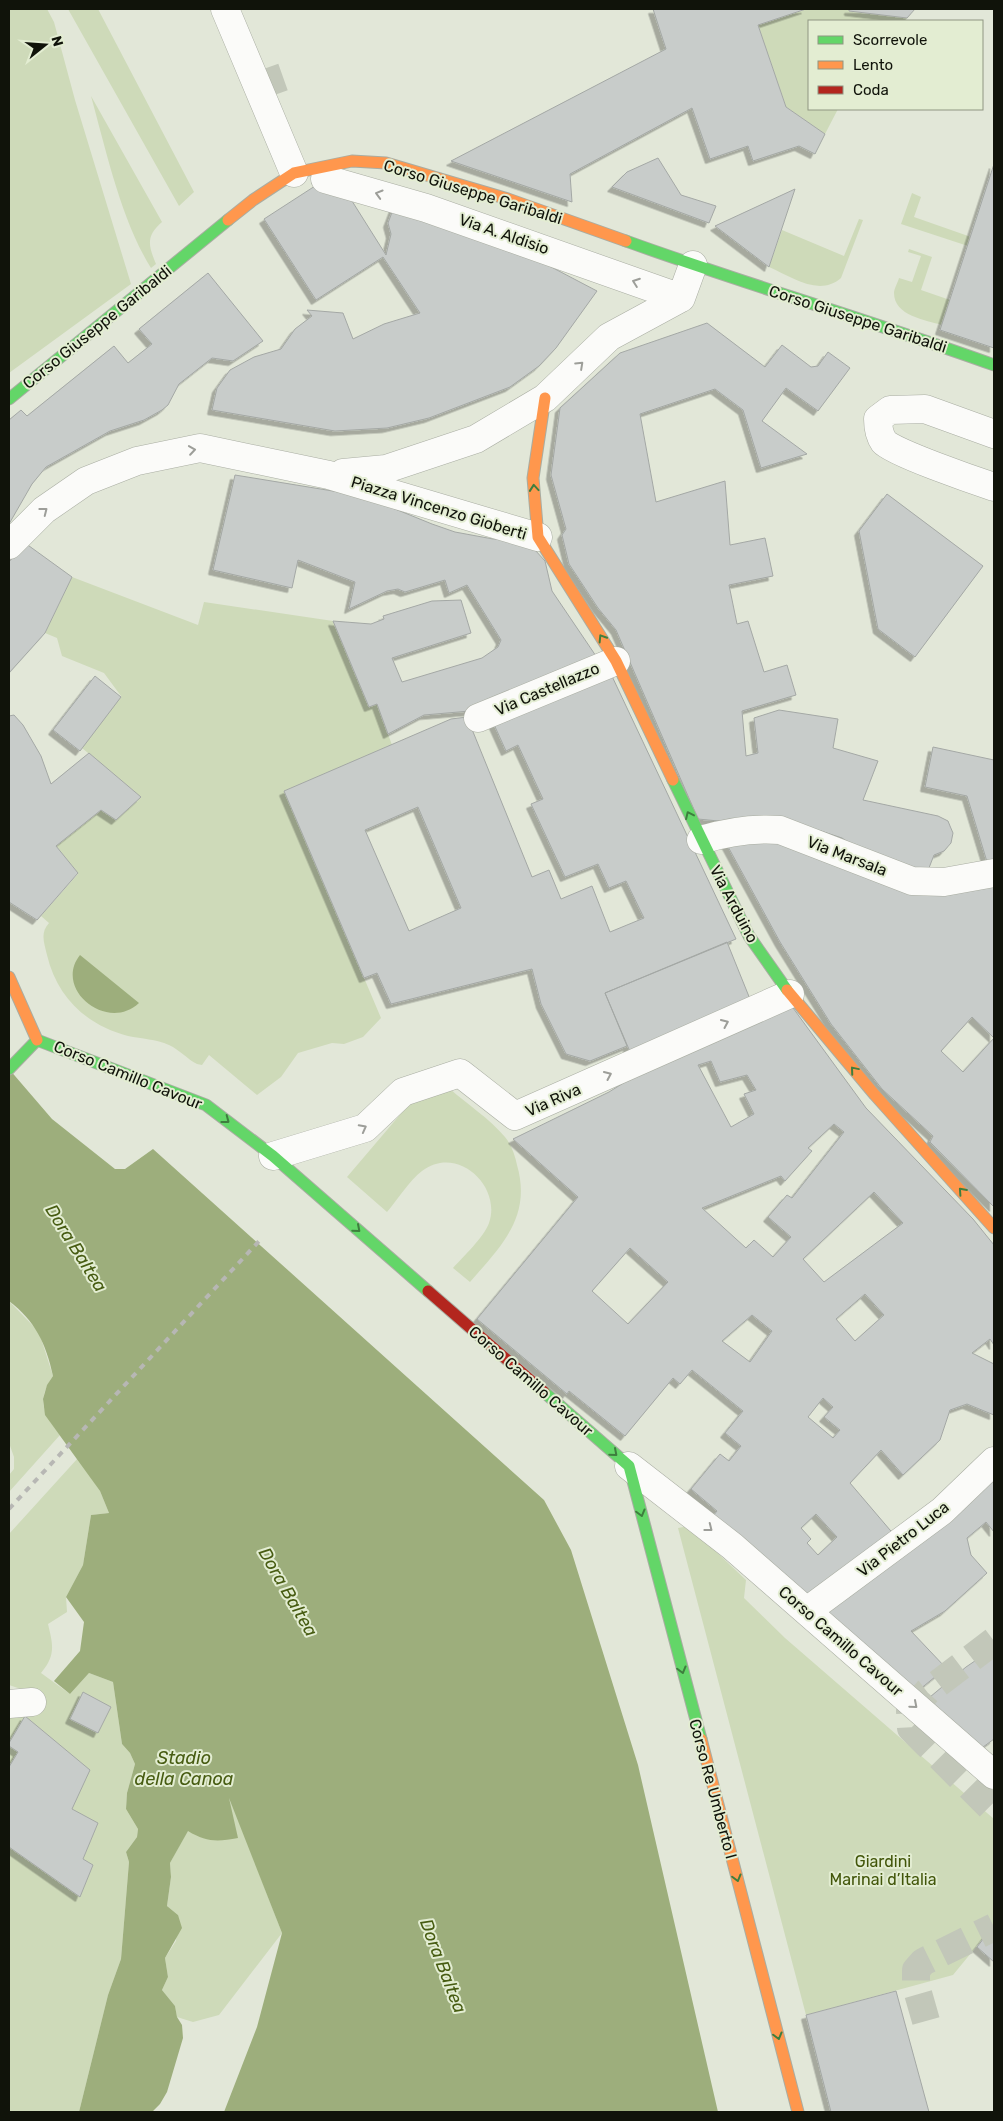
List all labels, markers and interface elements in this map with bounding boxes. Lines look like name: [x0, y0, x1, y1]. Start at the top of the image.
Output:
north arrow: [20, 20, 70, 70]
legend: [808, 20, 983, 110]
text: Scorrevole: [853, 31, 927, 49]
text: N: [47, 34, 67, 49]
text: Lento: [853, 56, 893, 74]
text: Coda: [853, 81, 889, 99]
street label: Corso Giuseppe Garibaldi: [381, 156, 565, 228]
one-way arrow: [376, 190, 384, 200]
street label: Via A. Aldisio: [456, 210, 552, 258]
street label: Corso Giuseppe Garibaldi: [19, 261, 175, 393]
one-way arrow: [632, 278, 640, 288]
street label: Corso Giuseppe Garibaldi: [767, 281, 949, 357]
one-way arrow: [575, 362, 584, 371]
one-way arrow: [187, 445, 196, 455]
street label: Piazza Vincenzo Gioberti: [349, 472, 529, 544]
one-way arrow: [528, 484, 539, 492]
one-way arrow: [38, 508, 48, 517]
one-way arrow: [598, 634, 608, 643]
street label: Via Castellazzo: [492, 658, 602, 720]
one-way arrow: [685, 811, 695, 820]
street label: Via Marsala: [804, 832, 890, 880]
street label: Via Arduino: [706, 862, 762, 946]
one-way arrow: [720, 1018, 729, 1029]
street label: Corso Camillo Cavour: [51, 1037, 205, 1113]
one-way arrow: [850, 1066, 859, 1075]
one-way arrow: [603, 1071, 612, 1082]
street label: Via Riva: [522, 1079, 584, 1121]
one-way arrow: [220, 1114, 230, 1123]
one-way arrow: [357, 1124, 366, 1134]
one-way arrow: [959, 1188, 968, 1197]
water label: Dora Baltea: [40, 1200, 112, 1296]
one-way arrow: [351, 1223, 360, 1232]
street label: Corso Camillo Cavour: [465, 1322, 597, 1440]
one-way arrow: [608, 1447, 617, 1456]
street label: Via Pietro Luca: [853, 1497, 953, 1581]
one-way arrow: [635, 1509, 646, 1518]
one-way arrow: [703, 1522, 713, 1531]
water label: Dora Baltea: [254, 1544, 323, 1641]
street label: Corso Camillo Cavour: [775, 1582, 907, 1700]
one-way arrow: [677, 1666, 687, 1674]
one-way arrow: [909, 1699, 918, 1708]
street label: Corso Re Umberto I: [685, 1717, 741, 1861]
water label: Stadio della Canoa: [135, 1747, 234, 1790]
park label: Giardini Marinai d’Italia: [829, 1852, 937, 1889]
one-way arrow: [731, 1874, 742, 1883]
water label: Dora Baltea: [415, 1916, 471, 2017]
one-way arrow: [772, 2031, 783, 2040]

